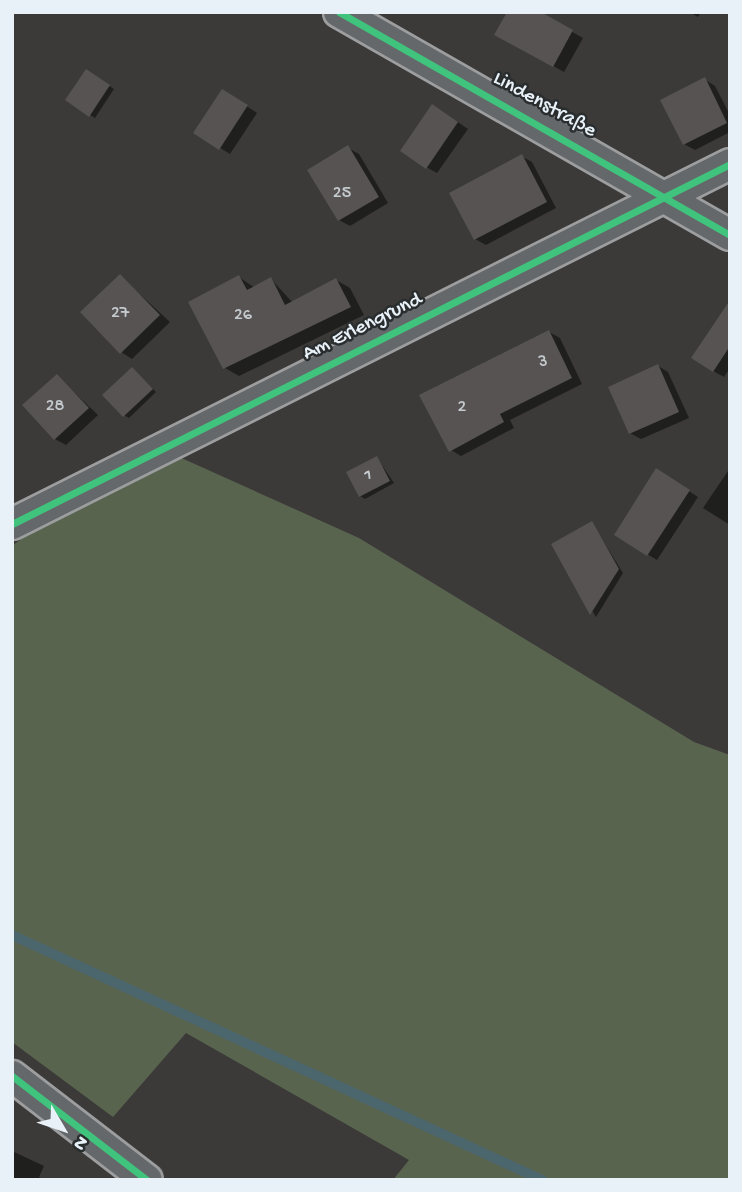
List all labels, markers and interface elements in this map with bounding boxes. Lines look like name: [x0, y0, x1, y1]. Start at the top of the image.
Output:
street label: Lindenstraße: [488, 67, 600, 145]
house number: 25: [333, 183, 351, 205]
street label: Am Erlengrund: [299, 288, 427, 368]
house number: 27: [111, 303, 129, 325]
house number: 26: [234, 305, 252, 327]
house number: 3: [538, 352, 548, 374]
house number: 28: [46, 396, 64, 418]
house number: 2: [458, 397, 466, 419]
house number: 1: [364, 465, 372, 487]
north arrow: [28, 1094, 98, 1164]
text: N: [67, 1130, 93, 1155]

